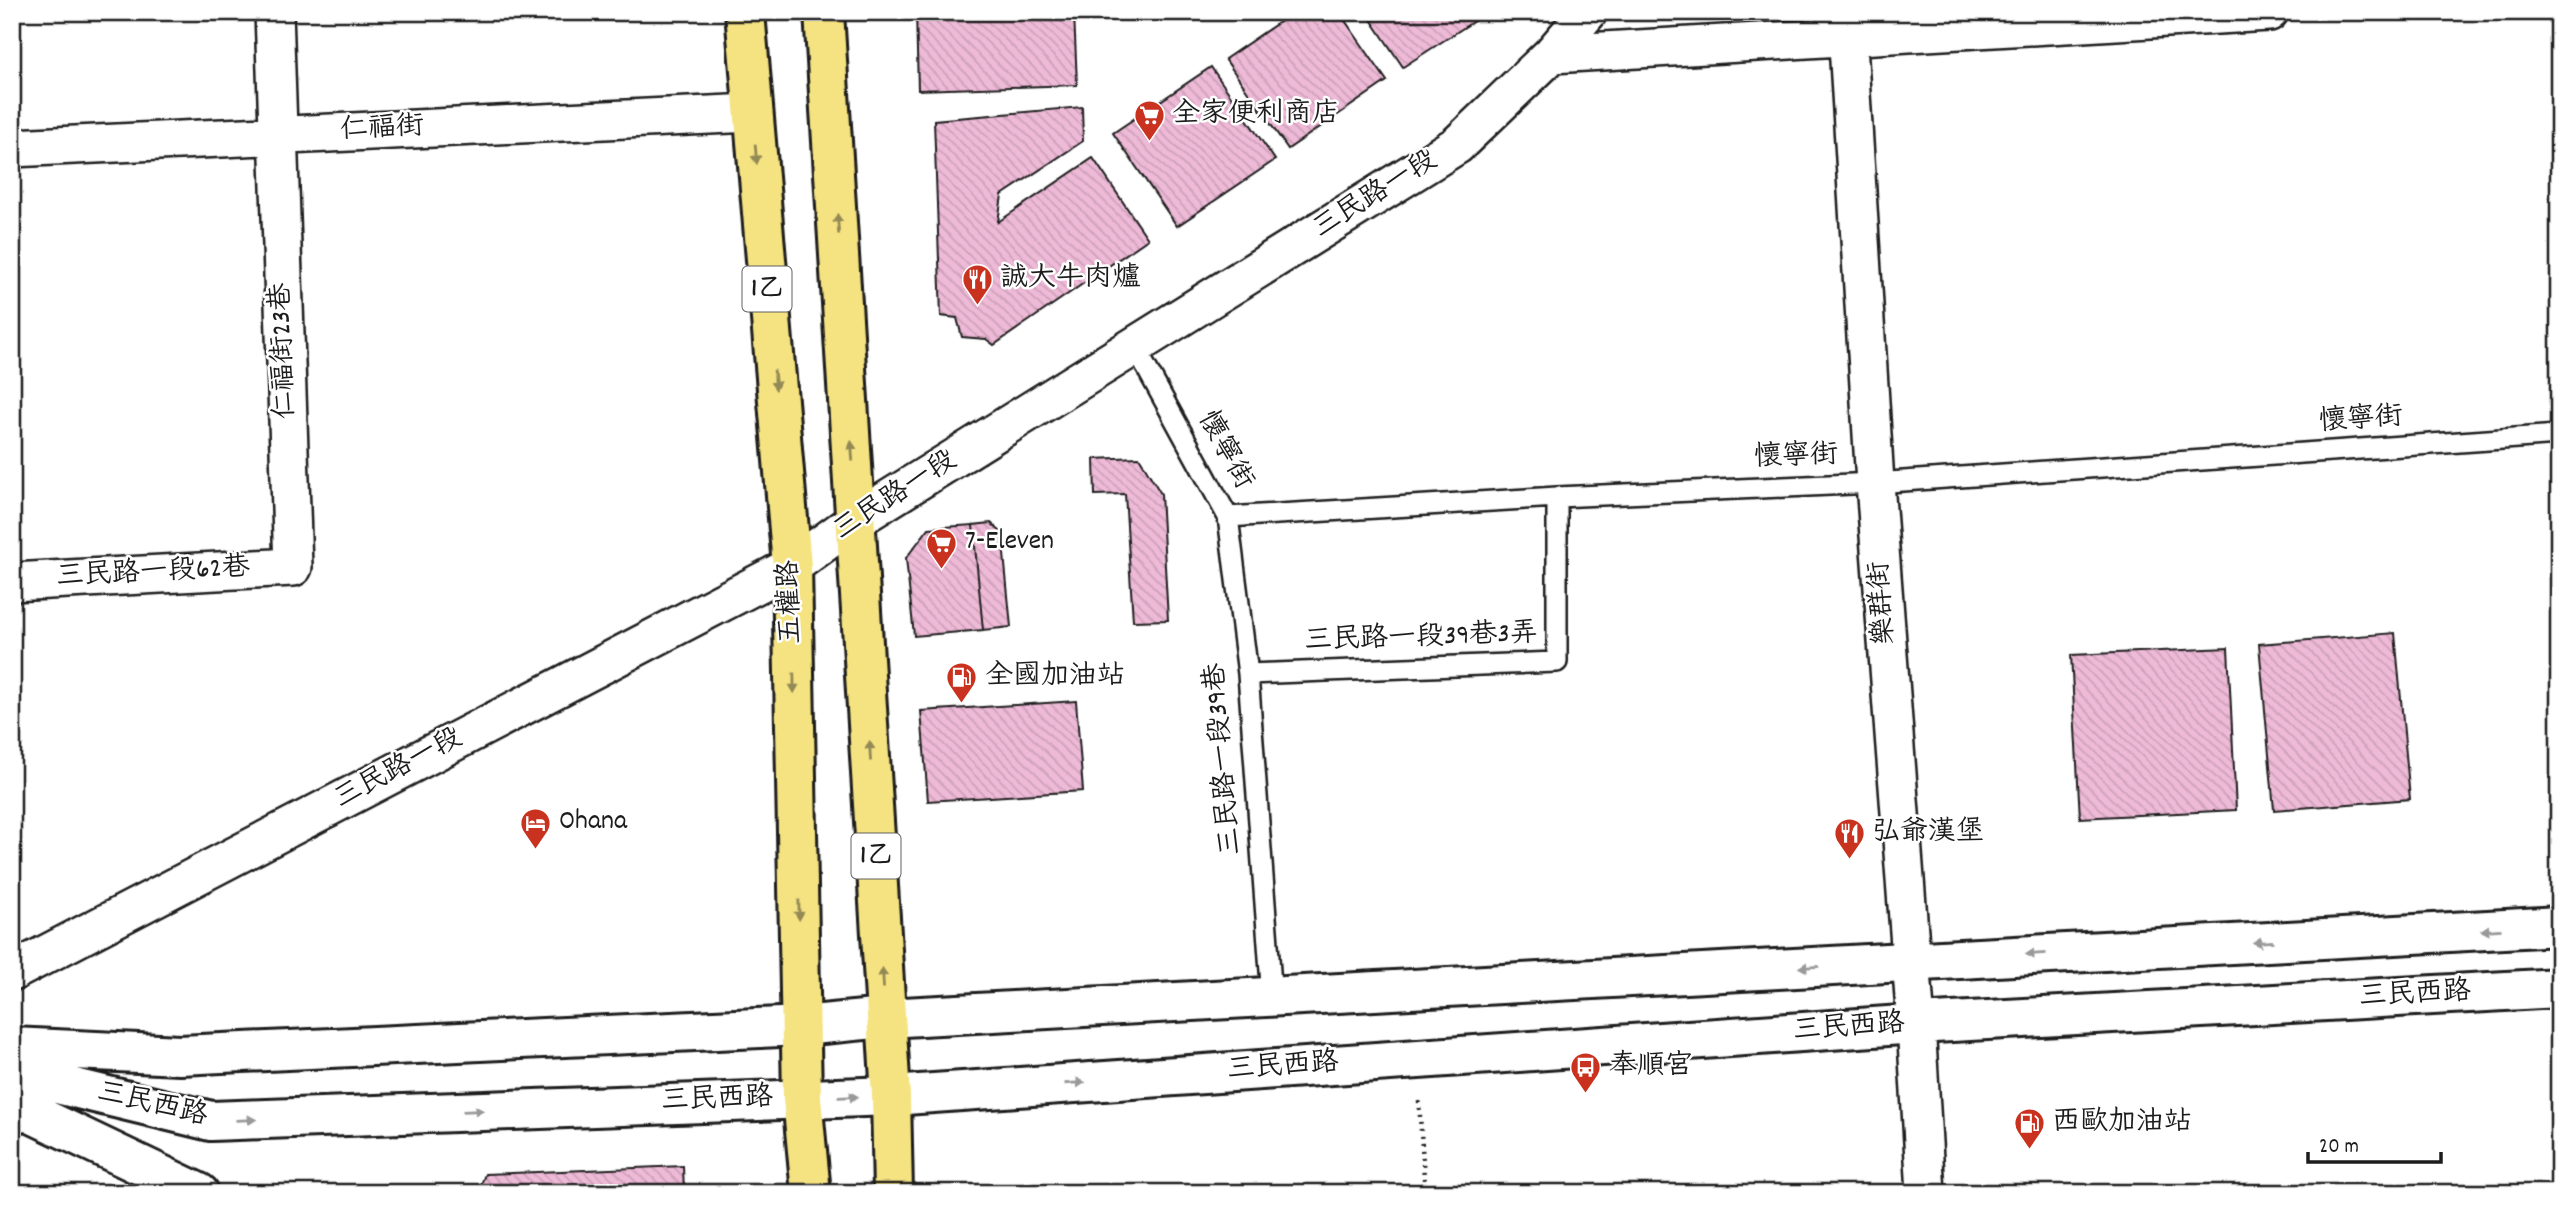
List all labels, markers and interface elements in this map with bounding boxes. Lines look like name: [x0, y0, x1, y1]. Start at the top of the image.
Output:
place label: 全家便利商店: [1172, 96, 1340, 136]
supermarket icon: 全家便利商店: [1132, 99, 1166, 143]
street label: 仁福街: [339, 108, 425, 152]
street label: 三民路一段: [1306, 142, 1446, 250]
one-way arrow: [751, 143, 762, 165]
one-way arrow: [832, 212, 843, 234]
place label: 誠大牛肉爐: [1000, 260, 1141, 300]
restaurant icon: 誠大牛肉爐: [960, 263, 994, 307]
road number: 1乙: [742, 266, 792, 312]
street label: 仁福街23巷: [263, 281, 307, 420]
one-way arrow: [770, 369, 781, 391]
street label: 懷寧街: [2318, 398, 2404, 444]
street label: 懷寧街: [1186, 405, 1262, 497]
street label: 懷寧街: [1753, 437, 1839, 479]
one-way arrow: [847, 439, 858, 461]
street label: 三民路一段: [826, 442, 966, 552]
place label: 7-Eleven: [965, 523, 1054, 563]
supermarket icon: 7-Eleven: [925, 526, 959, 570]
street label: 三民路一段62巷: [55, 549, 252, 599]
street label: 五權路: [771, 559, 813, 645]
street label: 樂群街: [1861, 560, 1907, 646]
street label: 三民路一段39巷3弄: [1304, 615, 1538, 663]
place label: 全國加油站: [985, 658, 1125, 698]
street label: 三民路一段39巷: [1197, 660, 1253, 857]
fuel station icon: 全國加油站: [945, 661, 979, 705]
one-way arrow: [788, 672, 800, 694]
street label: 三民路一段: [328, 719, 470, 821]
one-way arrow: [864, 739, 875, 761]
place label: Ohana: [559, 803, 628, 843]
hotel icon: Ohana: [519, 806, 553, 850]
place label: 弘爺漢堡: [1872, 814, 1984, 854]
restaurant icon: 弘爺漢堡: [1832, 817, 1866, 861]
road number: 1乙: [852, 834, 900, 878]
one-way arrow: [793, 900, 804, 922]
one-way arrow: [2479, 924, 2501, 935]
one-way arrow: [2252, 937, 2274, 948]
one-way arrow: [2025, 949, 2047, 960]
one-way arrow: [1798, 962, 1820, 973]
one-way arrow: [877, 967, 888, 989]
street label: 三民西路: [2358, 973, 2472, 1019]
street label: 三民西路: [1792, 1005, 1906, 1053]
street label: 三民西路: [1226, 1044, 1340, 1092]
place label: 奉順宮: [1609, 1048, 1693, 1088]
bus stop icon: 奉順宮: [1569, 1051, 1603, 1095]
street label: 三民西路: [93, 1074, 211, 1138]
one-way arrow: [1064, 1077, 1086, 1088]
street label: 三民西路: [660, 1079, 774, 1123]
one-way arrow: [837, 1091, 859, 1102]
place label: 西歐加油站: [2052, 1104, 2192, 1144]
one-way arrow: [463, 1105, 485, 1116]
fuel station icon: 西歐加油站: [2012, 1107, 2046, 1151]
one-way arrow: [235, 1115, 257, 1126]
scale bar: [2308, 1121, 2442, 1165]
text: 20 m: [2319, 1133, 2359, 1163]

